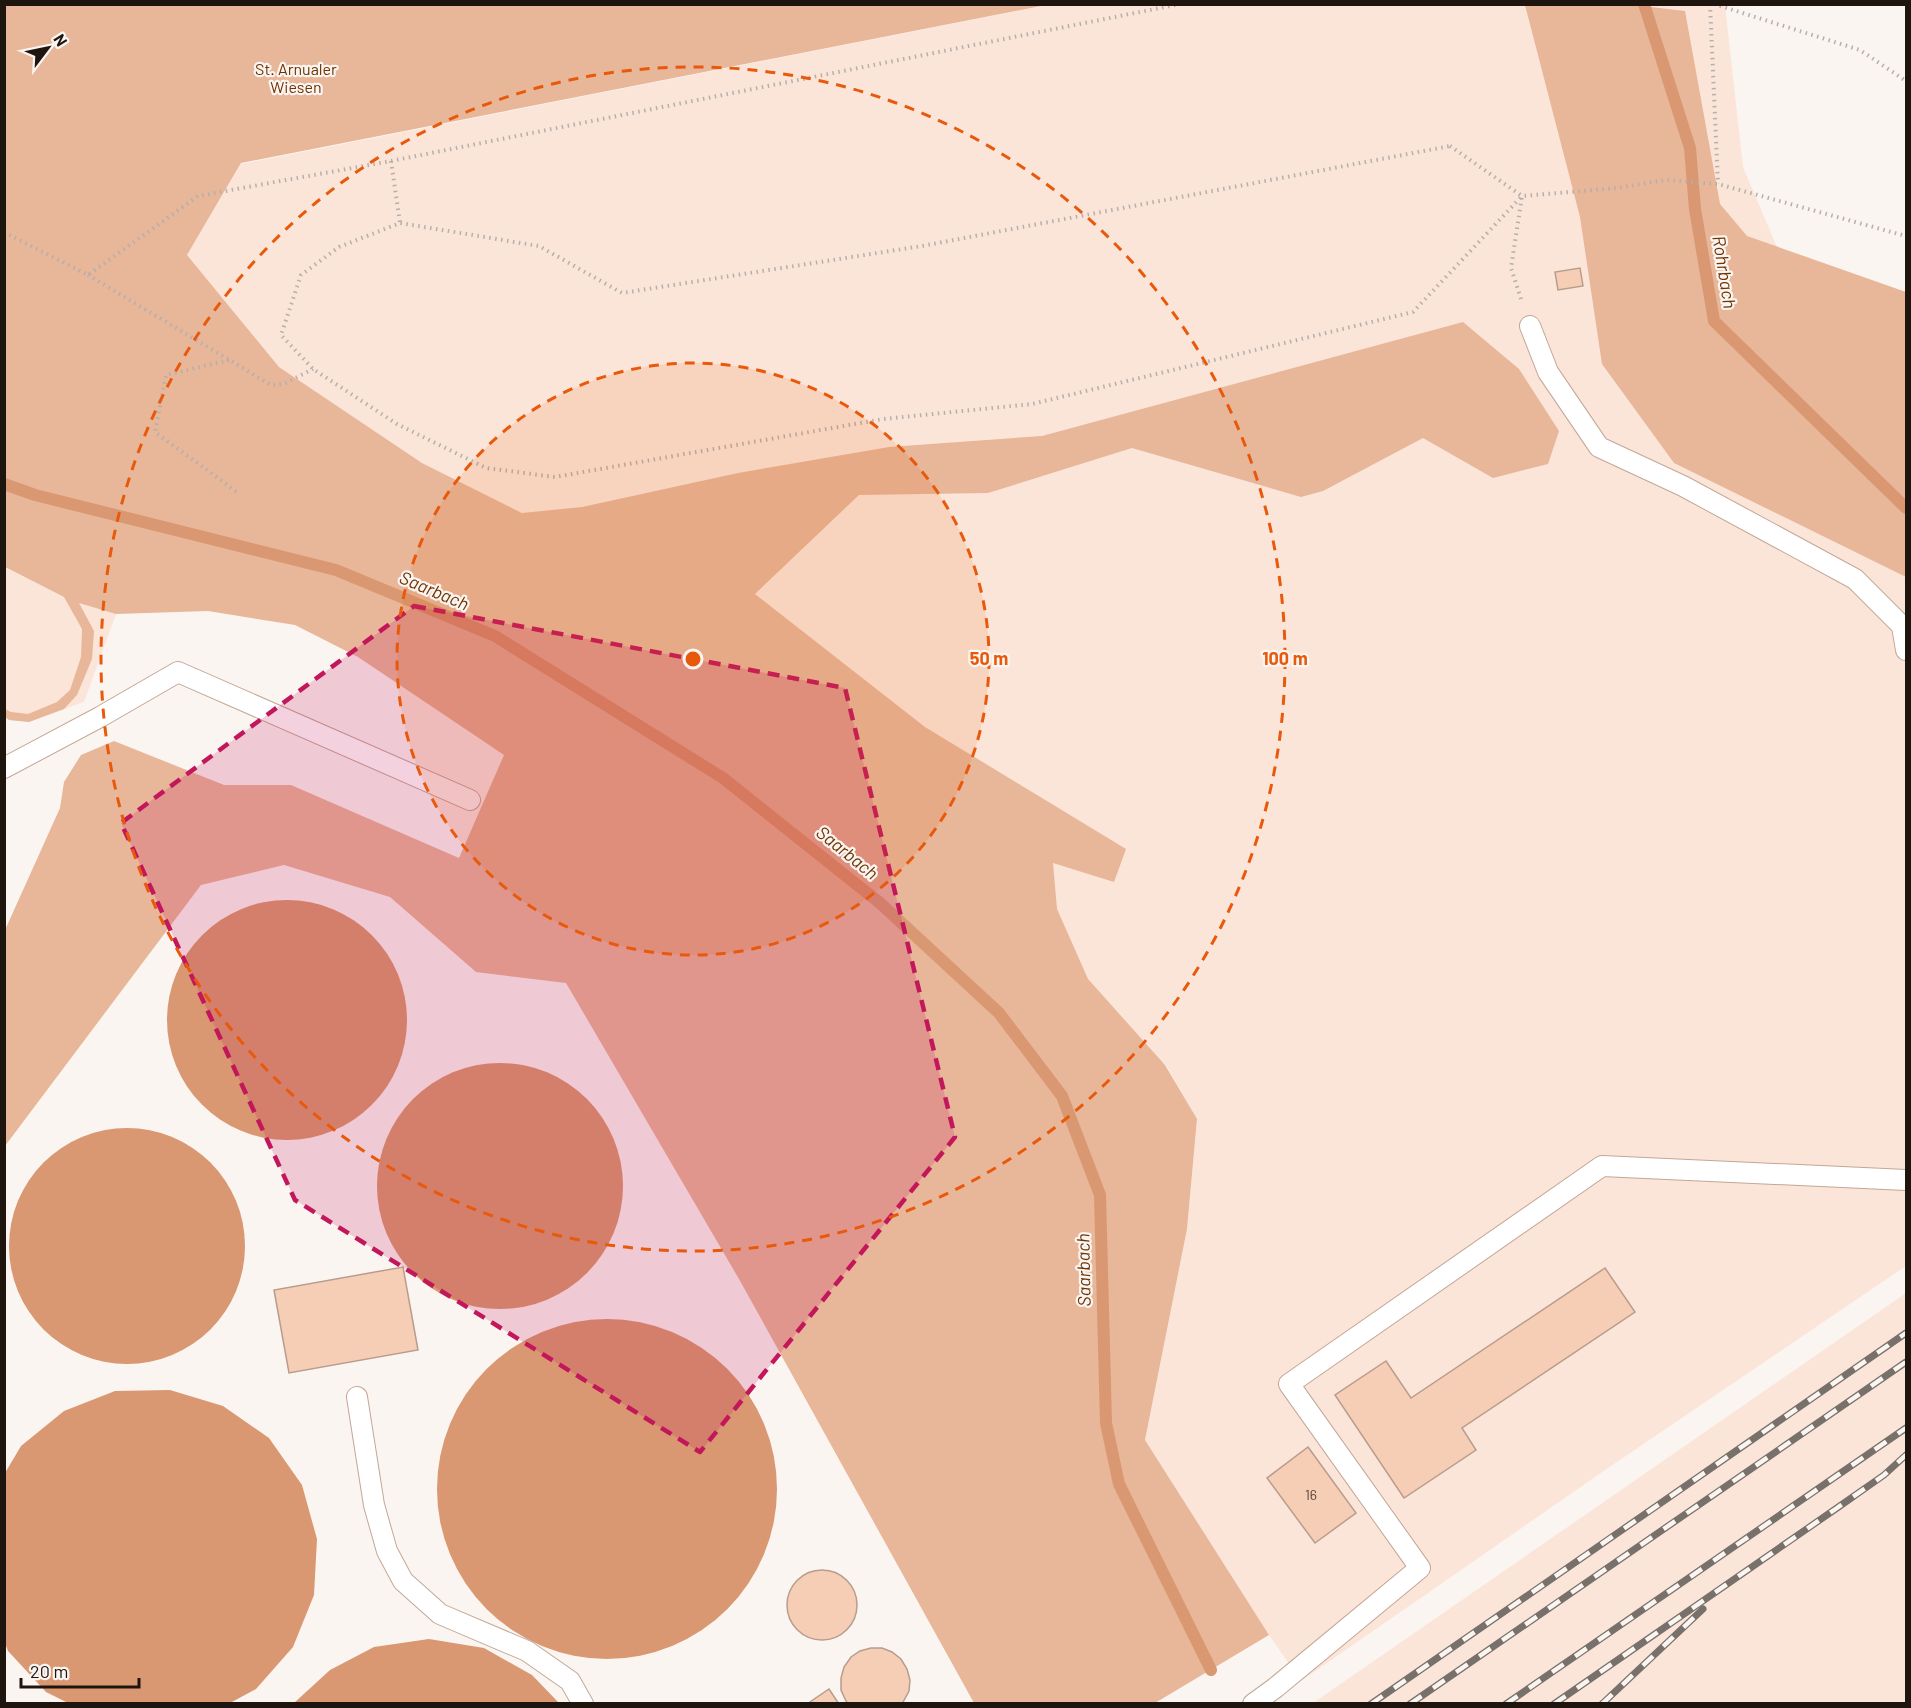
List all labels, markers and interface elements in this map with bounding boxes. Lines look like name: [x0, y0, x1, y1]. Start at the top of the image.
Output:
north arrow: [18, 18, 78, 78]
text: N: [50, 30, 72, 49]
park label: St. Arnualer Wiesen: [255, 59, 337, 96]
water label: Rohrbach: [1708, 234, 1742, 310]
water label: Saarbach: [396, 566, 472, 614]
text: 50 m: [970, 647, 1008, 669]
text: 100 m: [1262, 647, 1308, 669]
centre of rings: [683, 649, 703, 669]
water label: Saarbach: [812, 821, 883, 884]
water label: Saarbach: [1071, 1233, 1095, 1307]
house number: 16: [1305, 1486, 1317, 1503]
scale bar: [21, 1651, 140, 1689]
text: 20 m: [30, 1660, 68, 1682]

